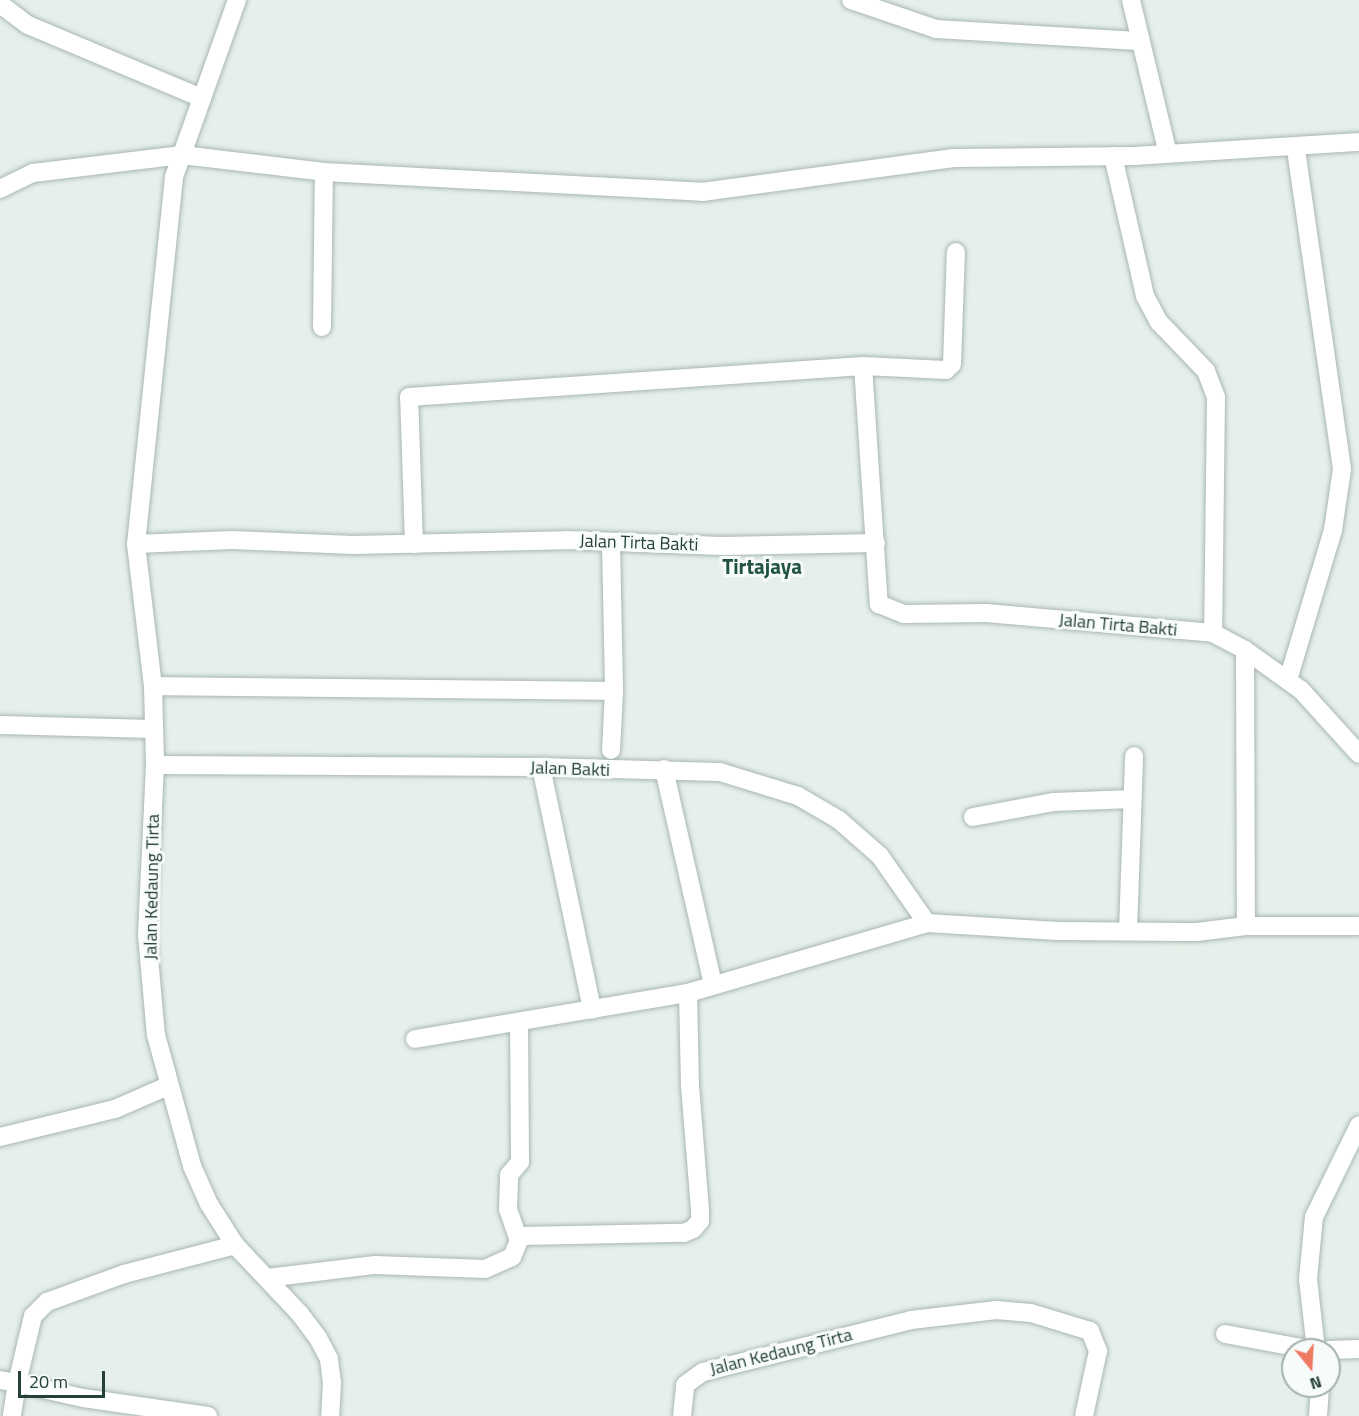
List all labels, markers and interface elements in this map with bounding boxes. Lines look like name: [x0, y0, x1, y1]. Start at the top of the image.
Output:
street label: Jalan Tirta Bakti: [579, 530, 699, 556]
district label: Tirtajaya: [722, 553, 802, 579]
street label: Jalan Tirta Bakti: [1058, 609, 1178, 641]
street label: Jalan Bakti: [530, 757, 610, 781]
street label: Jalan Kedaung Tirta: [140, 814, 164, 960]
street label: Jalan Kedaung Tirta: [708, 1324, 854, 1380]
north arrow: [1281, 1338, 1341, 1398]
scale bar: [21, 1359, 108, 1397]
text: 20 m: [29, 1368, 68, 1395]
text: N: [1307, 1370, 1325, 1396]

